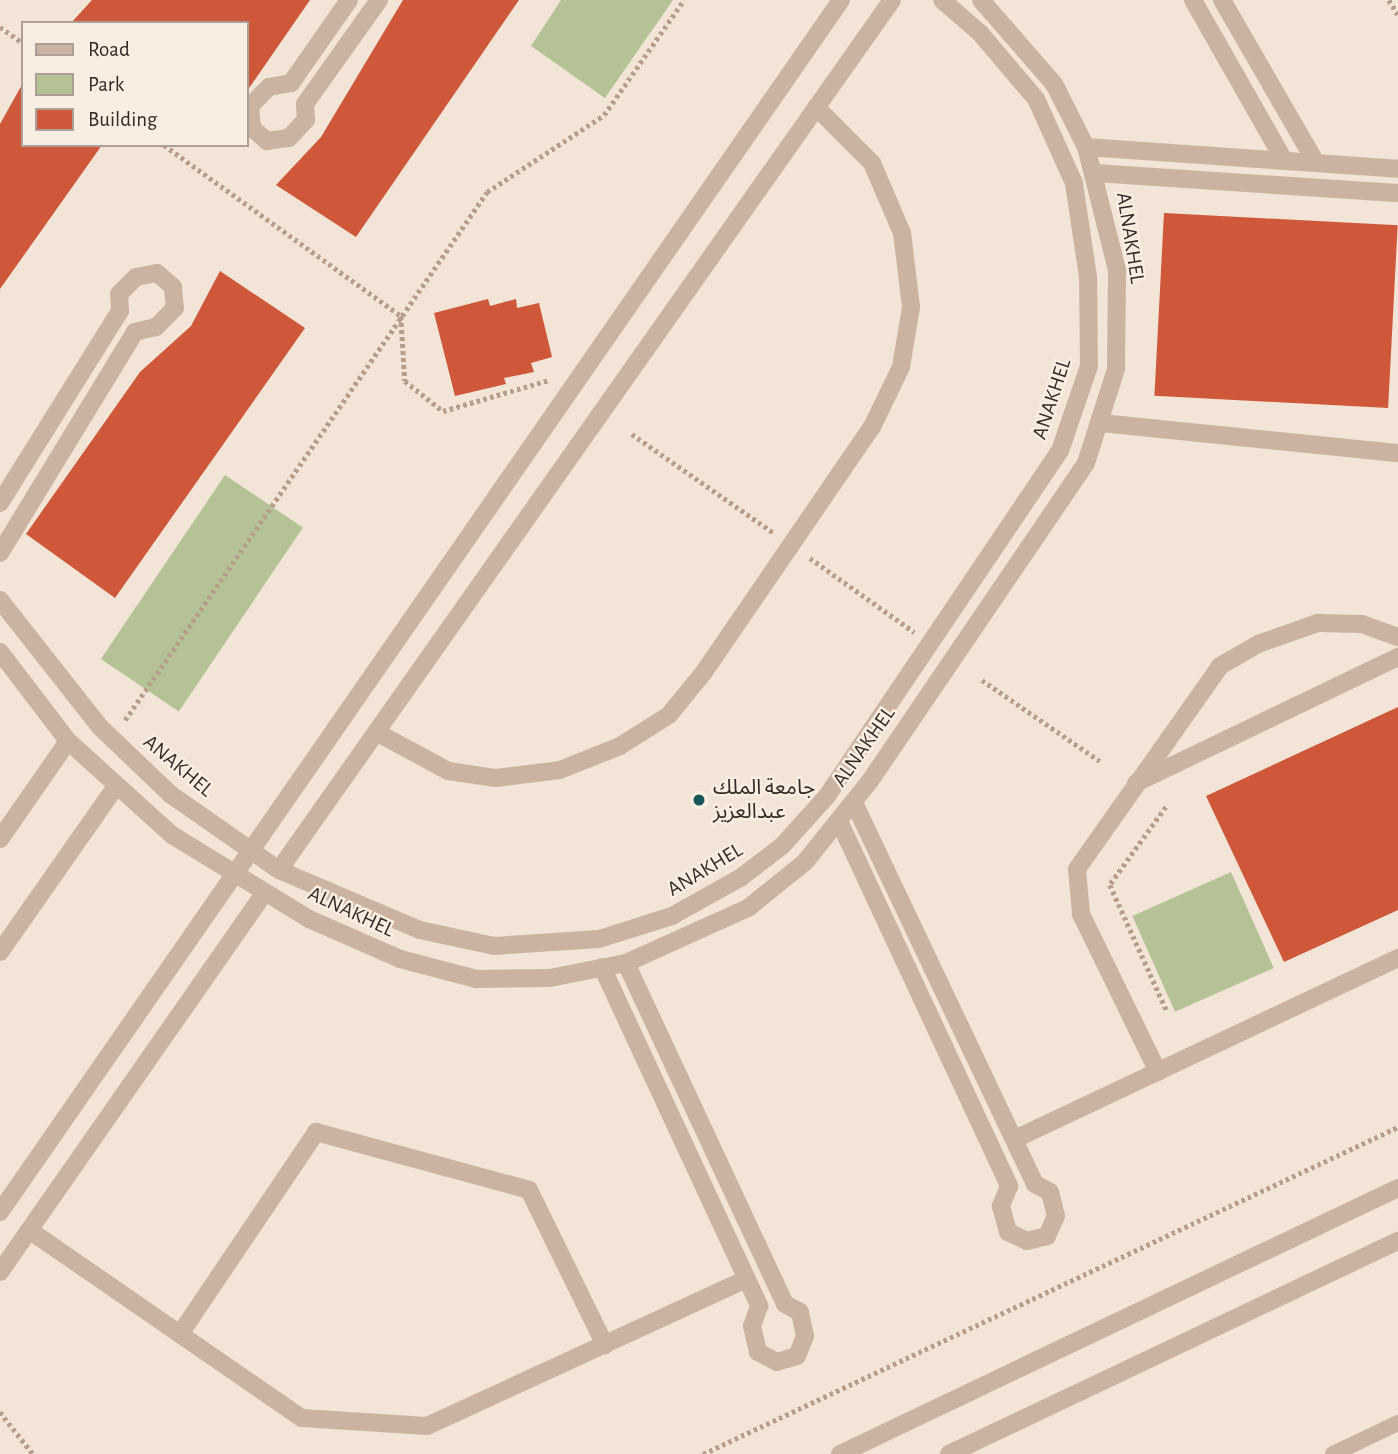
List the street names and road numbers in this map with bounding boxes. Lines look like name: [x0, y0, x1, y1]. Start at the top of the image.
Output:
street label: ALNAKHEL: [1110, 191, 1150, 285]
street label: ANAKHEL: [1027, 355, 1077, 443]
street label: ALNAKHEL: [827, 702, 901, 792]
street label: ANAKHEL: [138, 730, 218, 802]
street label: ANAKHEL: [663, 838, 747, 902]
street label: ALNAKHEL: [304, 881, 398, 943]

